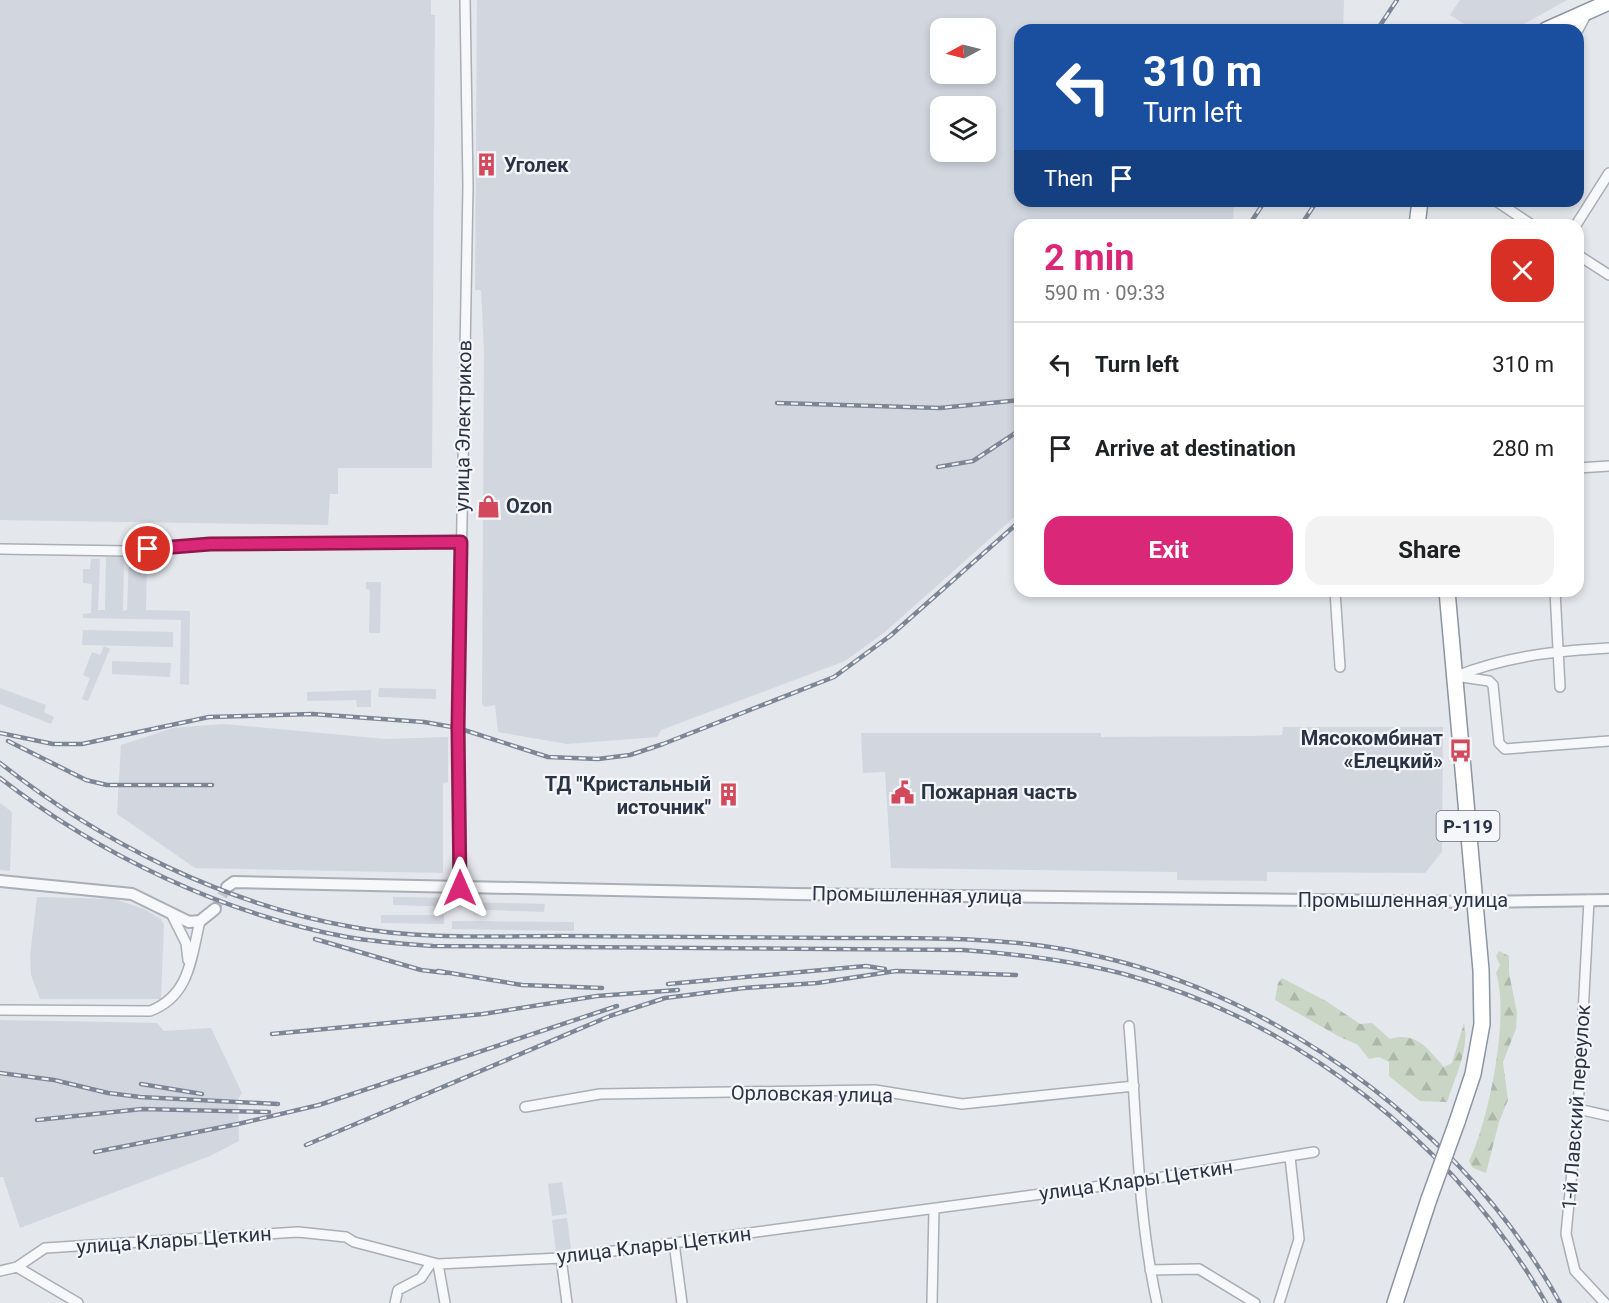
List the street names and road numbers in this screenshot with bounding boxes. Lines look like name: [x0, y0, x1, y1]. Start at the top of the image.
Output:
street label: улица Электриков: [450, 340, 476, 512]
road number: Р-119: [1436, 811, 1500, 841]
street label: Промышленная улица: [812, 881, 1022, 909]
street label: Промышленная улица: [1298, 888, 1508, 912]
street label: 1-й Лавский переулок: [1557, 1003, 1595, 1210]
street label: Орловская улица: [731, 1081, 893, 1107]
street label: улица Клары Цеткин: [1038, 1155, 1234, 1205]
street label: улица Клары Цеткин: [76, 1221, 272, 1259]
street label: улица Клары Цеткин: [556, 1221, 752, 1269]

